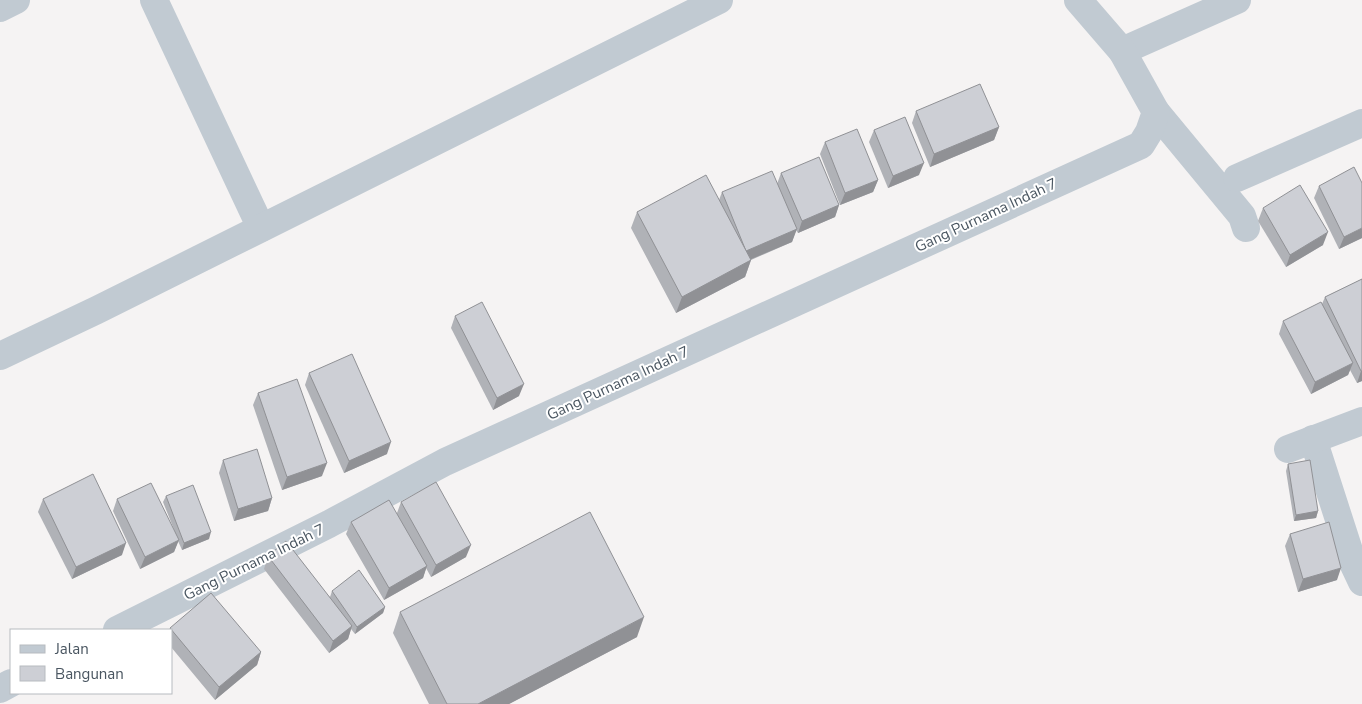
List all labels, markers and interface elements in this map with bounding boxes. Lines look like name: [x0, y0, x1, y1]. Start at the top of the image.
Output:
street label: Gang Purnama Indah 7: [912, 173, 1060, 257]
street label: Gang Purnama Indah 7: [544, 341, 692, 425]
street label: Gang Purnama Indah 7: [180, 519, 328, 605]
legend: [10, 629, 172, 694]
text: Jalan: [54, 639, 89, 659]
text: Bangunan: [55, 664, 124, 684]

